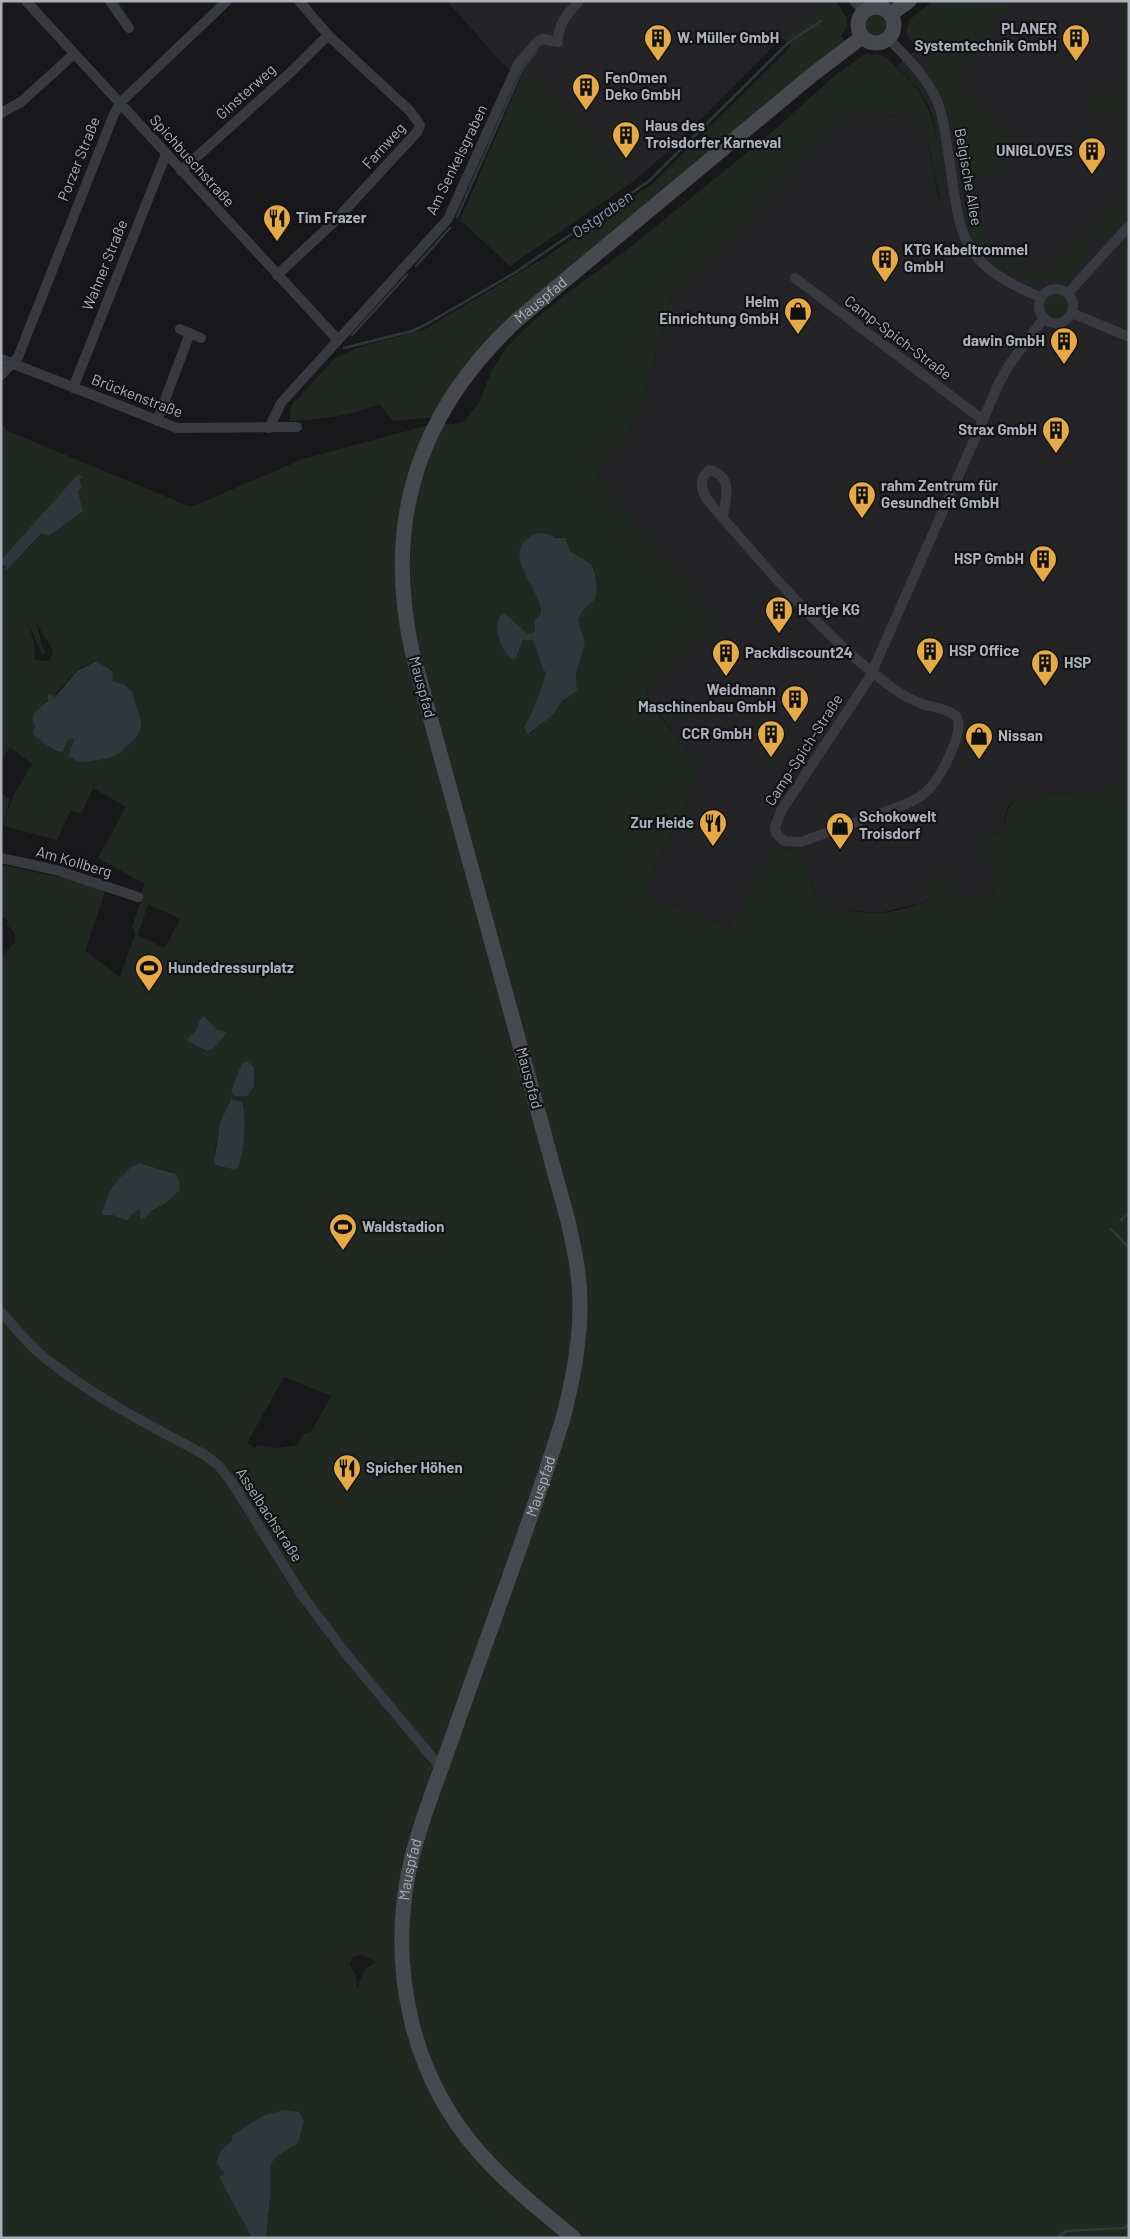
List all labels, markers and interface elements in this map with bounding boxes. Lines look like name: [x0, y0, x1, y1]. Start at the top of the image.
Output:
place label: PLANER Systemtechnik GmbH: [915, 19, 1057, 54]
building icon: W. Müller GmbH: [643, 23, 673, 62]
building icon: PLANER Systemtechnik GmbH: [1061, 23, 1091, 62]
place label: W. Müller GmbH: [677, 28, 779, 46]
street label: Ginsterweg: [212, 60, 279, 123]
place label: FenOmen Deko GmbH: [605, 68, 681, 103]
building icon: FenOmen Deko GmbH: [571, 72, 601, 111]
street label: Am Senkelsgraben: [422, 101, 491, 218]
street label: Spichbuschstraße: [147, 110, 239, 210]
street label: Porzer Straße: [53, 114, 103, 203]
place label: Haus des Troisdorfer Karneval: [645, 116, 781, 151]
street label: Farnweg: [358, 119, 409, 172]
building icon: Haus des Troisdorfer Karneval: [611, 120, 641, 159]
street label: Belgische Allee: [952, 127, 986, 227]
building icon: UNIGLOVES: [1077, 136, 1107, 175]
place label: UNIGLOVES: [996, 141, 1073, 159]
water label: Ostgraben: [568, 186, 636, 241]
restaurant icon: Tim Frazer: [262, 203, 292, 242]
place label: Tim Frazer: [296, 208, 367, 226]
street label: Wahner Straße: [78, 217, 130, 313]
place label: KTG Kabeltrommel GmbH: [904, 240, 1028, 275]
building icon: KTG Kabeltrommel GmbH: [870, 244, 900, 283]
street label: Mauspfad: [510, 272, 570, 327]
street label: Camp-Spich-Straße: [842, 291, 956, 383]
place label: Helm Einrichtung GmbH: [659, 292, 779, 327]
shop icon: Helm Einrichtung GmbH: [783, 296, 813, 335]
building icon: dawin GmbH: [1049, 326, 1079, 365]
place label: dawin GmbH: [962, 331, 1045, 349]
street label: Brückenstraße: [89, 369, 185, 421]
building icon: Strax GmbH: [1041, 415, 1071, 454]
place label: Strax GmbH: [958, 420, 1037, 438]
place label: rahm Zentrum für Gesundheit GmbH: [881, 476, 999, 511]
building icon: rahm Zentrum für Gesundheit GmbH: [847, 480, 877, 519]
building icon: HSP GmbH: [1028, 544, 1058, 583]
place label: HSP GmbH: [954, 549, 1024, 567]
building icon: Hartje KG: [764, 595, 794, 634]
place label: Hartje KG: [798, 600, 860, 618]
building icon: HSP Office: [915, 636, 945, 675]
building icon: Packdiscount24: [711, 638, 741, 677]
place label: HSP Office: [949, 641, 1019, 659]
place label: Packdiscount24: [745, 643, 853, 661]
building icon: HSP: [1030, 648, 1060, 687]
place label: HSP: [1064, 653, 1091, 671]
street label: Mauspfad: [406, 654, 440, 719]
place label: Weidmann Maschinenbau GmbH: [638, 680, 776, 715]
building icon: Weidmann Maschinenbau GmbH: [780, 684, 810, 723]
street label: Camp-Spich-Straße: [760, 690, 846, 809]
building icon: CCR GmbH: [756, 719, 786, 758]
shop icon: Nissan: [964, 721, 994, 760]
place label: CCR GmbH: [682, 724, 752, 742]
place label: Nissan: [998, 726, 1043, 744]
place label: Schokowelt Troisdorf: [859, 807, 937, 842]
restaurant icon: Zur Heide: [698, 808, 728, 847]
shop icon: Schokowelt Troisdorf: [825, 811, 855, 850]
place label: Zur Heide: [631, 813, 694, 831]
street label: Am Kollberg: [34, 842, 114, 880]
sports icon: Hundedressurplatz: [134, 953, 164, 992]
place label: Hundedressurplatz: [168, 958, 294, 976]
street label: Mauspfad: [513, 1045, 547, 1110]
sports icon: Waldstadion: [328, 1212, 358, 1251]
place label: Waldstadion: [362, 1217, 444, 1235]
restaurant icon: Spicher Höhen: [332, 1453, 362, 1492]
street label: Mauspfad: [521, 1454, 558, 1519]
place label: Spicher Höhen: [366, 1458, 463, 1476]
street label: Asselbachstraße: [233, 1464, 307, 1565]
street label: Mauspfad: [394, 1836, 425, 1901]

